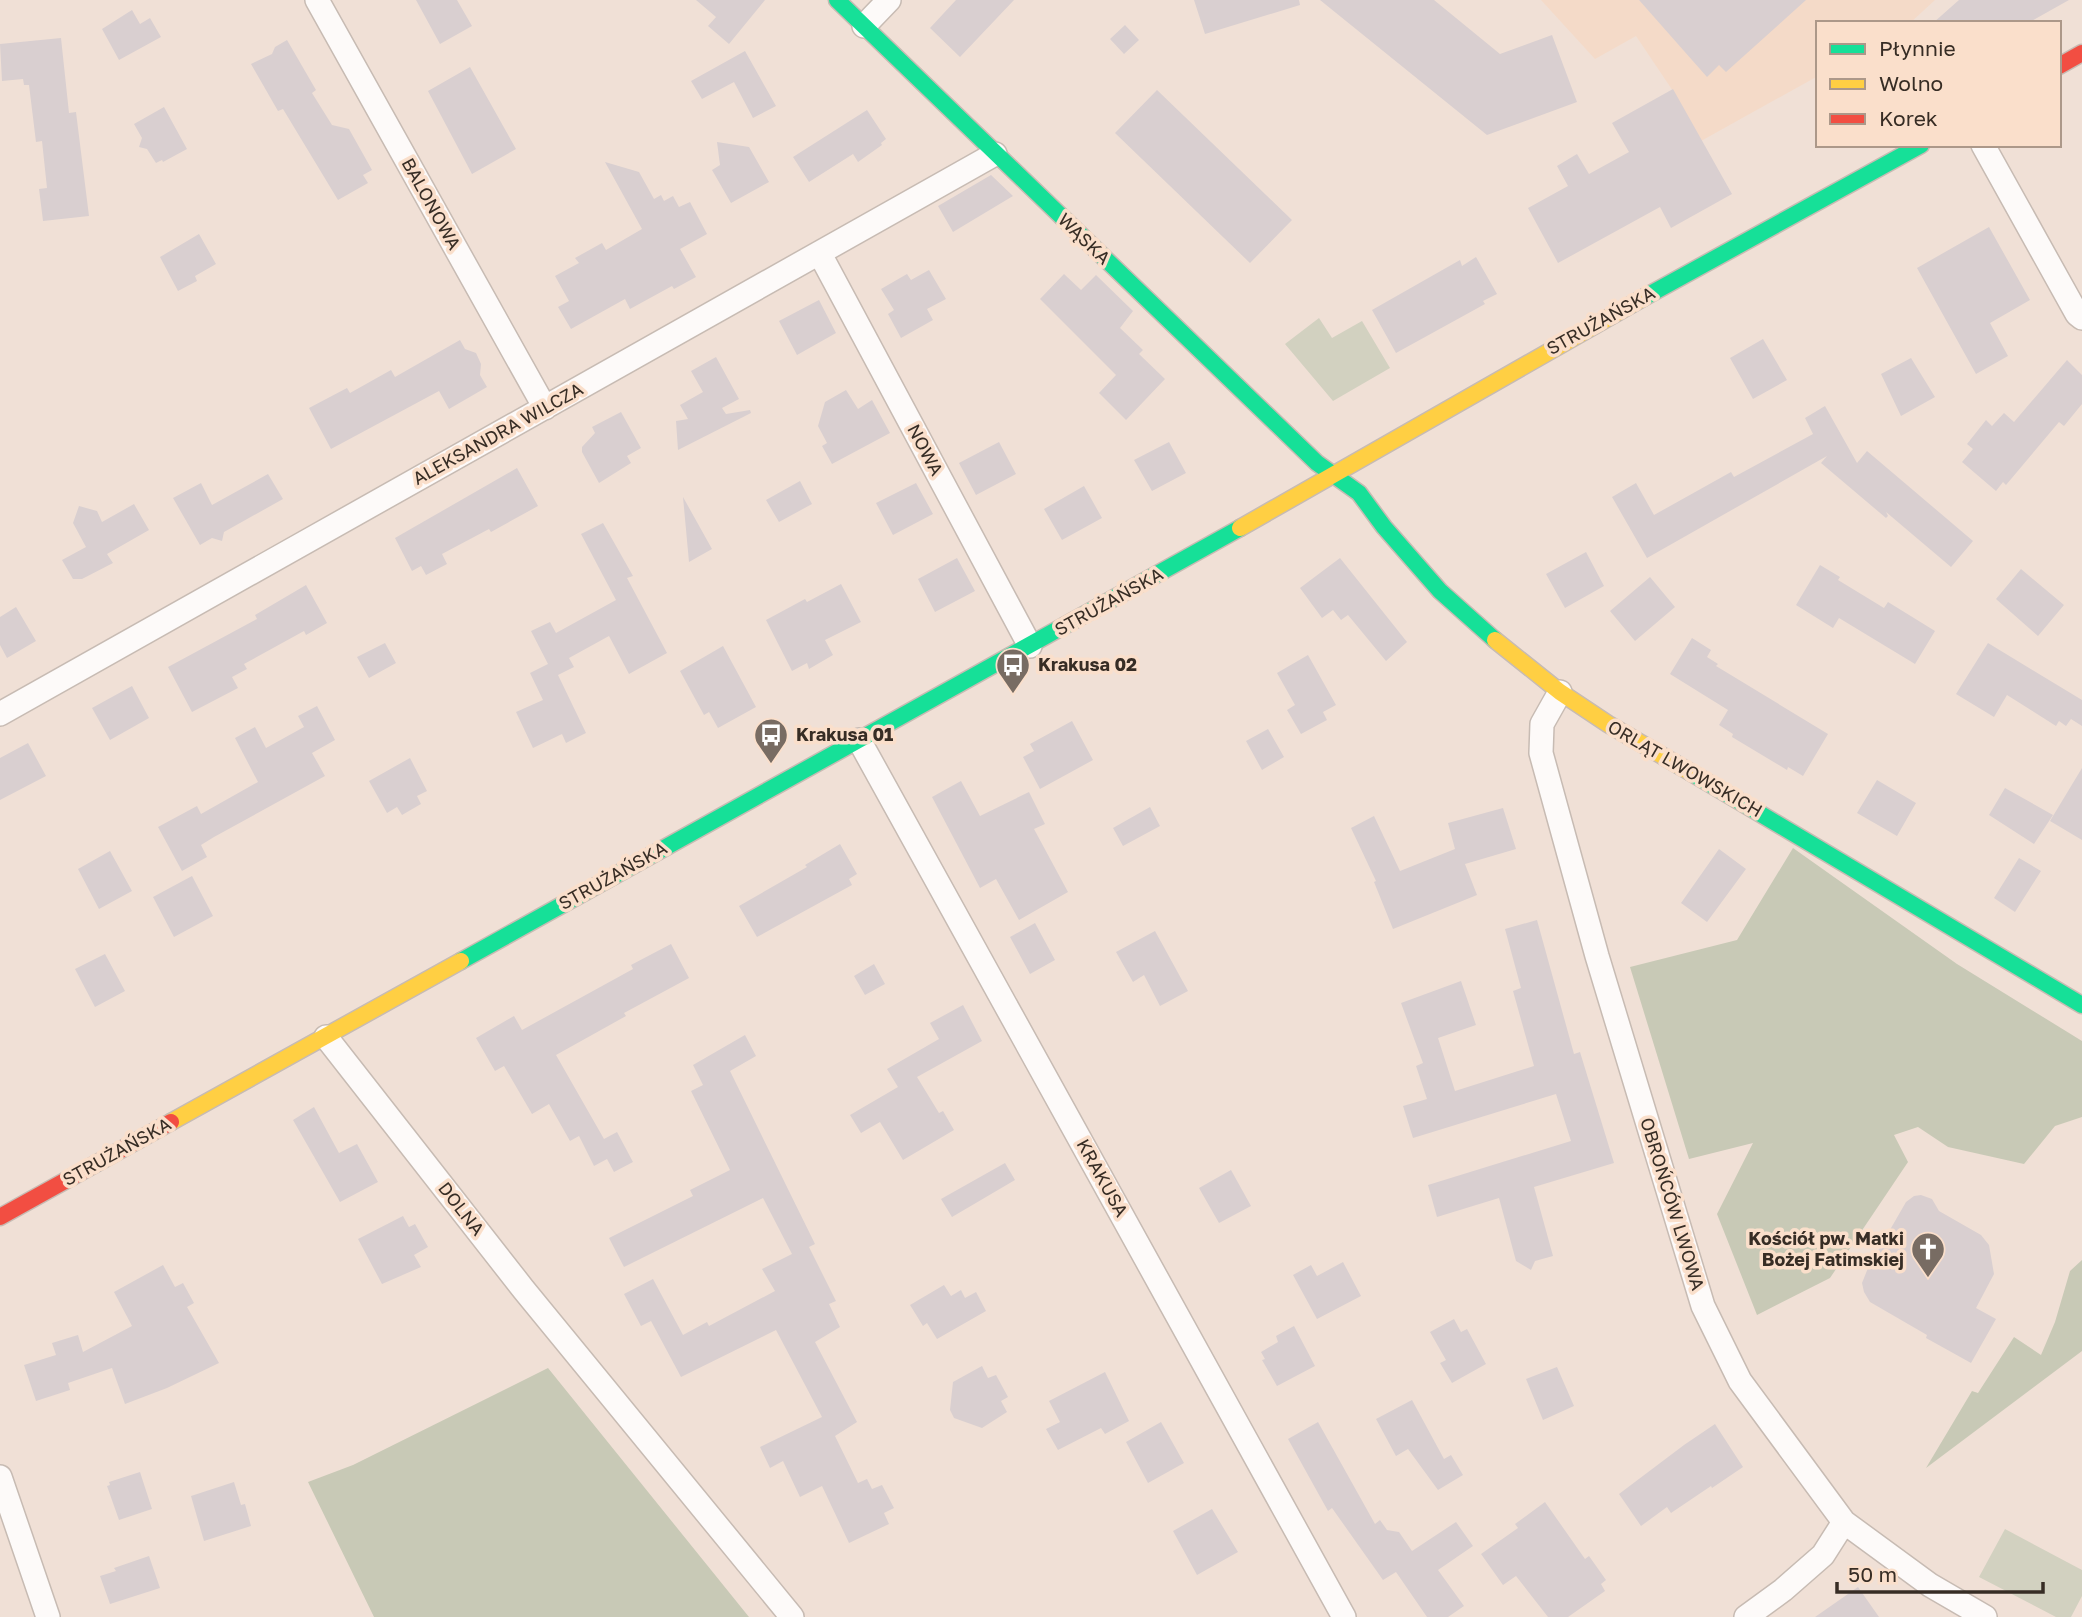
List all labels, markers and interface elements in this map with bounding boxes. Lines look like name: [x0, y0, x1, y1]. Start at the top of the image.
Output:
legend: [1816, 21, 2061, 147]
text: Płynnie: [1879, 35, 1956, 61]
text: Wolno: [1879, 70, 1943, 96]
text: Korek: [1879, 105, 1938, 131]
street label: BALONOWA: [398, 154, 466, 253]
street label: WĄSKA: [1054, 208, 1116, 269]
street label: STRUŻAŃSKA: [1542, 281, 1659, 359]
street label: ALEKSANDRA WILCZA: [409, 377, 586, 489]
street label: NOWA: [903, 420, 949, 479]
street label: STRUŻAŃSKA: [1050, 562, 1167, 640]
bus stop icon: Krakusa 02: [994, 646, 1032, 695]
place label: Krakusa 02: [1038, 653, 1137, 675]
street label: ORLĄT LWOWSKICH: [1604, 715, 1767, 821]
bus stop icon: Krakusa 01: [752, 716, 790, 765]
place label: Krakusa 01: [796, 723, 893, 745]
street label: STRUŻAŃSKA: [554, 836, 671, 914]
street label: STRUŻAŃSKA: [58, 1112, 175, 1190]
street label: OBROŃCÓW LWOWA: [1636, 1115, 1710, 1293]
street label: KRAKUSA: [1072, 1135, 1133, 1220]
street label: DOLNA: [434, 1177, 490, 1240]
place label: Kościół pw. Matki Bożej Fatimskiej: [1748, 1227, 1904, 1270]
church icon: Kościół pw. Matki Bożej Fatimskiej: [1909, 1230, 1947, 1279]
scale bar: [1837, 1550, 2044, 1594]
text: 50 m: [1848, 1561, 1897, 1587]

